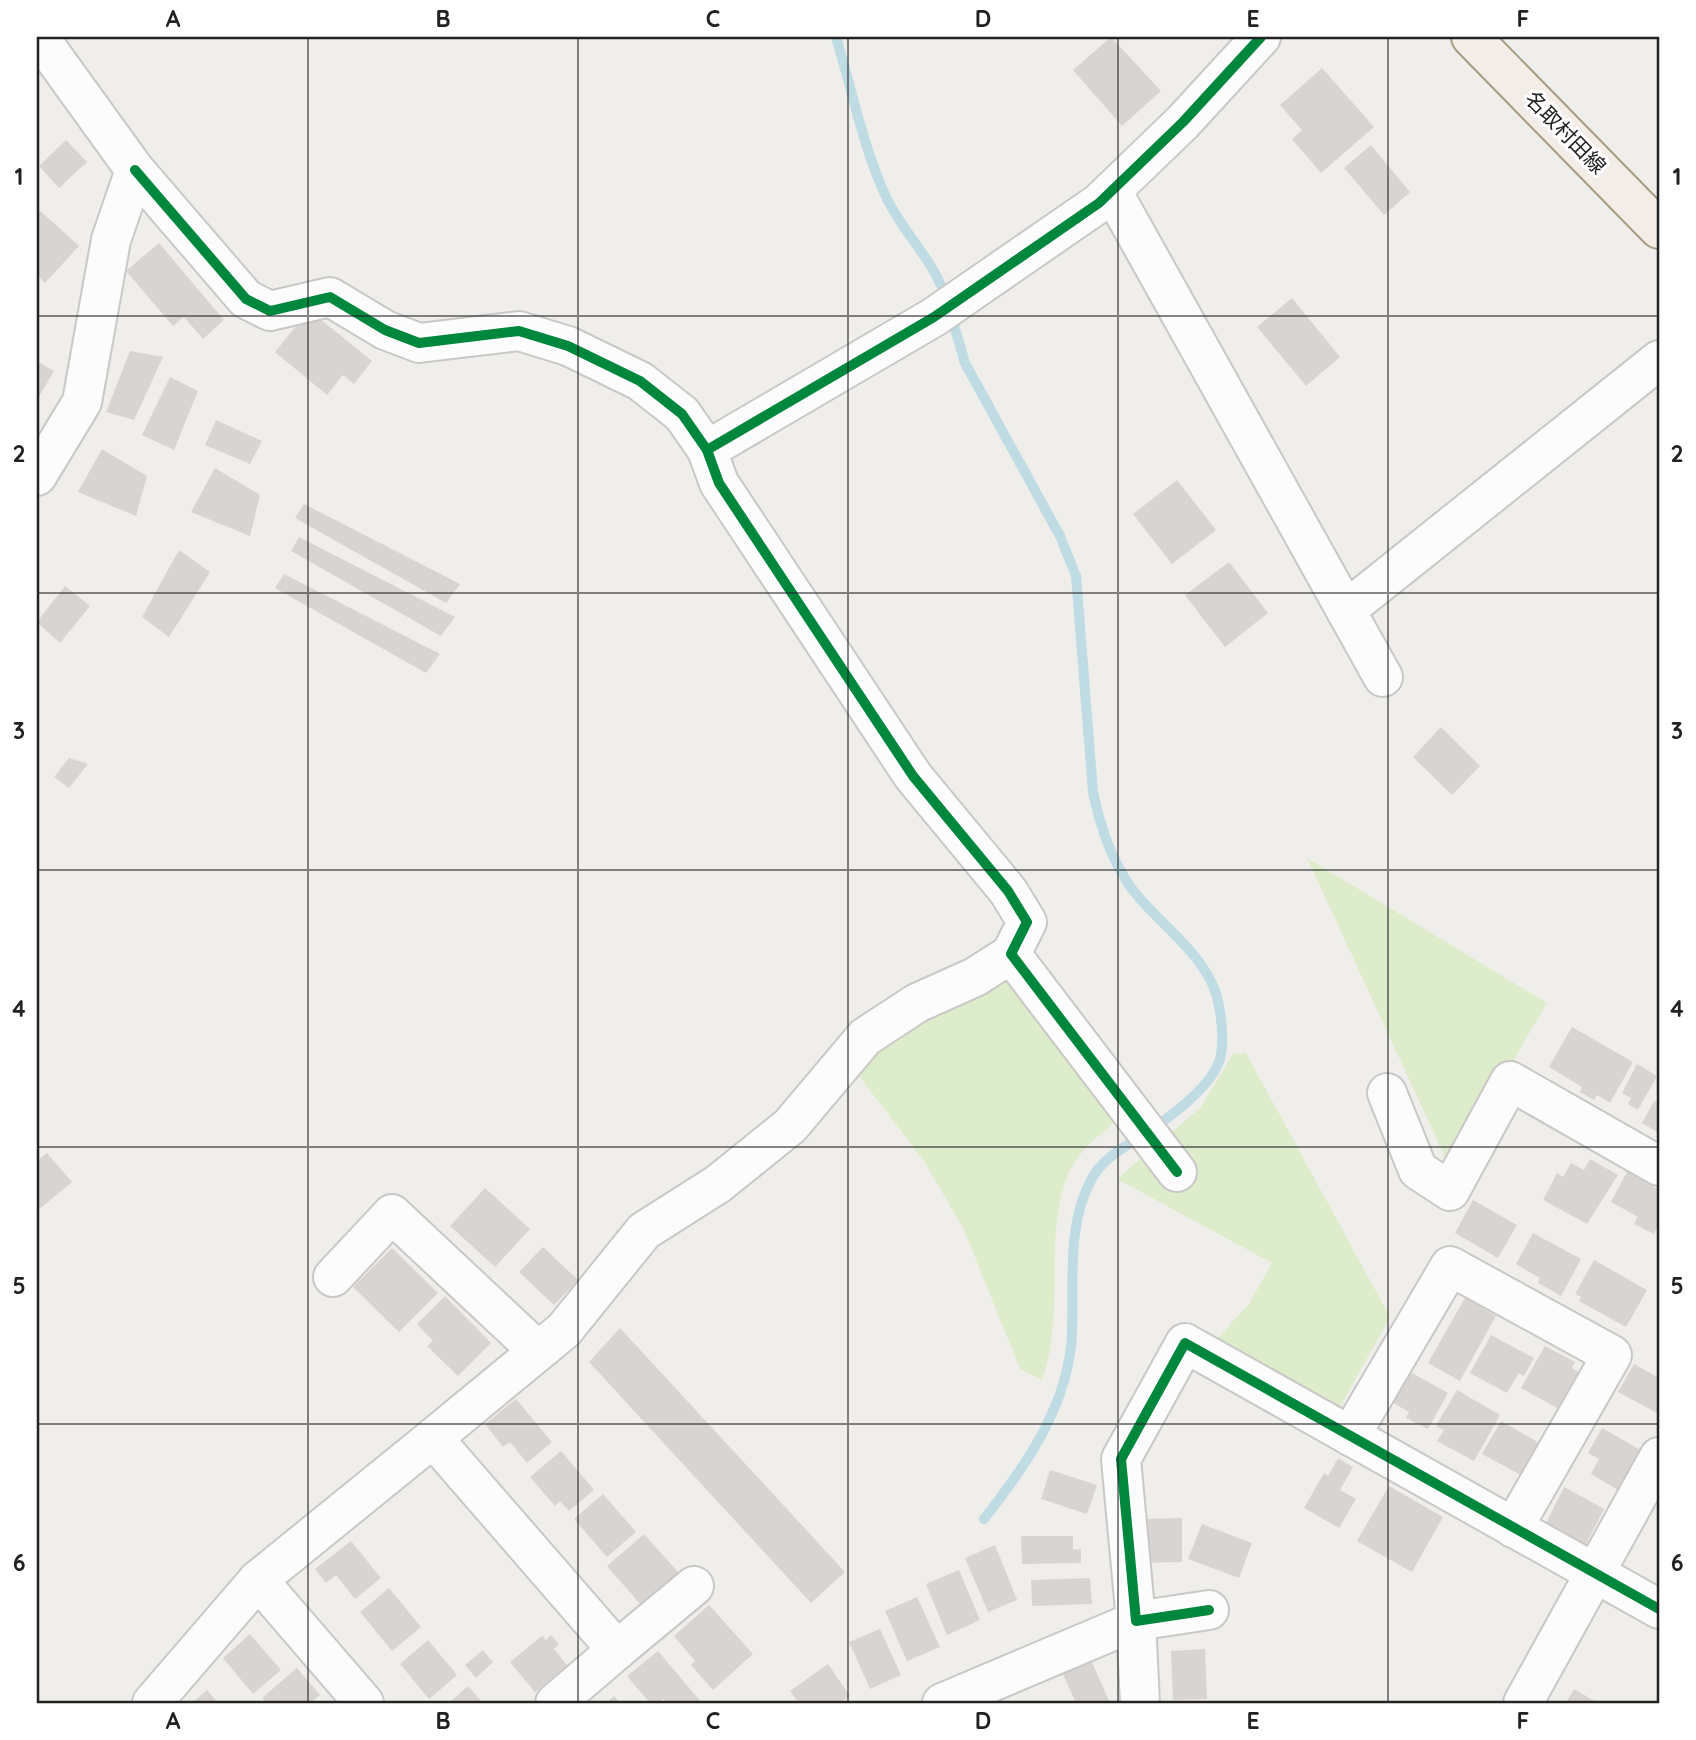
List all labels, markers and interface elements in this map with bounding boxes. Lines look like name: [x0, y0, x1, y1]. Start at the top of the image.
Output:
text: A: [166, 4, 181, 33]
text: B: [435, 4, 451, 33]
text: C: [706, 4, 720, 33]
text: D: [975, 4, 991, 33]
text: E: [1246, 4, 1260, 33]
text: F: [1517, 4, 1529, 33]
street label: 名取村田線: [1520, 85, 1612, 179]
text: 1: [15, 162, 23, 191]
text: 1: [1673, 162, 1681, 191]
text: 2: [12, 439, 26, 468]
text: 2: [1670, 439, 1684, 468]
text: 3: [13, 716, 25, 745]
text: 3: [1671, 716, 1683, 745]
text: 4: [12, 994, 26, 1023]
text: 4: [1670, 994, 1684, 1023]
text: 5: [12, 1271, 26, 1300]
text: 5: [1670, 1271, 1684, 1300]
text: 6: [13, 1548, 25, 1577]
text: 6: [1671, 1548, 1683, 1577]
text: A: [166, 1706, 181, 1735]
text: B: [435, 1706, 451, 1735]
text: C: [706, 1706, 720, 1735]
text: D: [975, 1706, 991, 1735]
text: E: [1246, 1706, 1260, 1735]
text: F: [1517, 1706, 1529, 1735]

